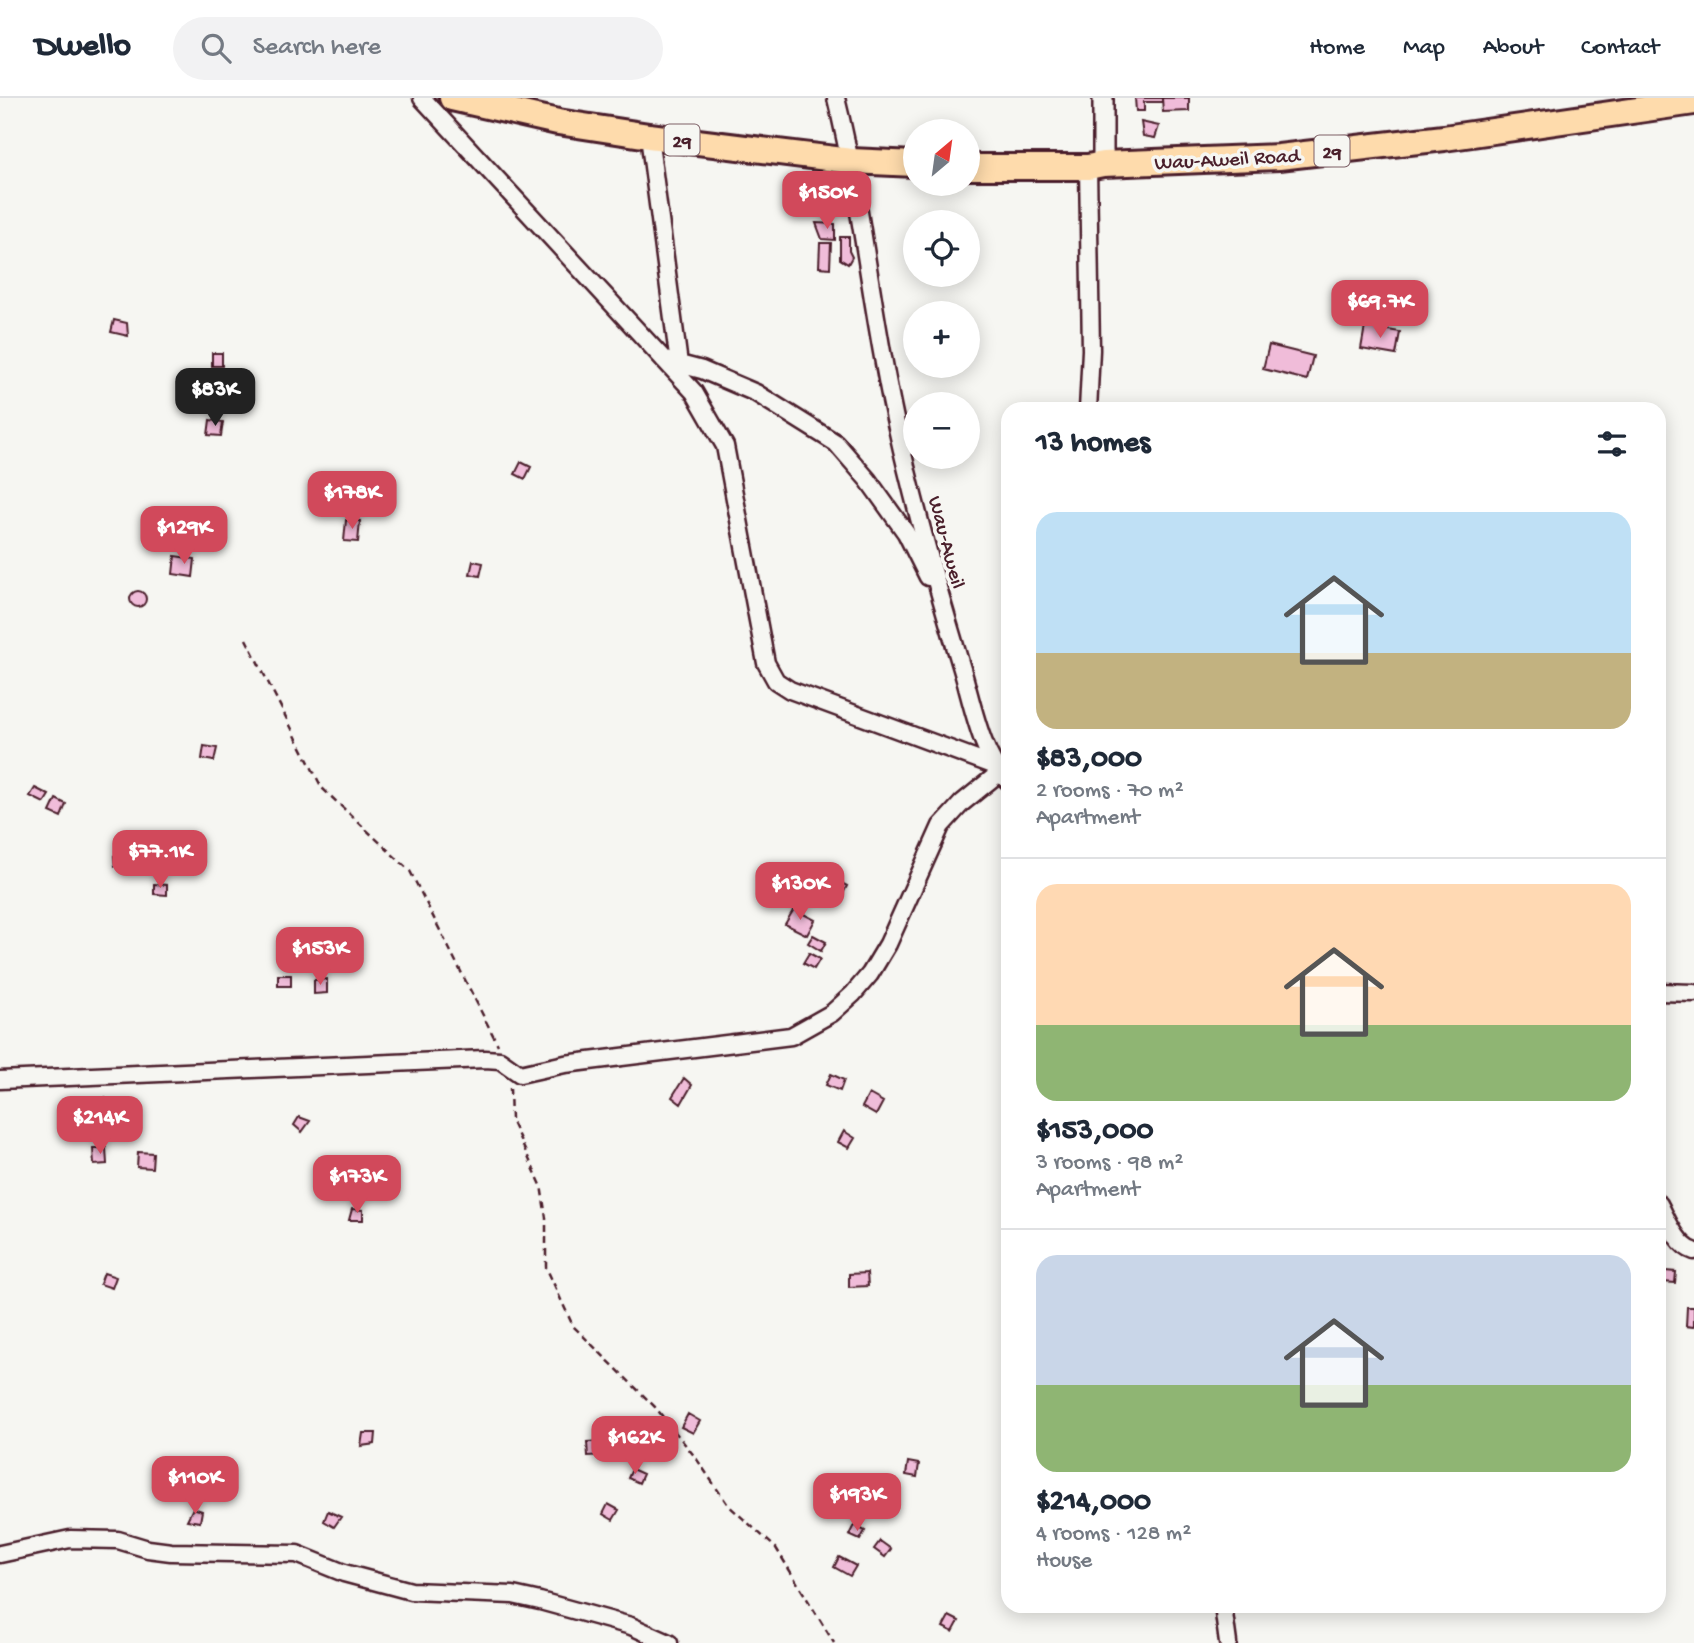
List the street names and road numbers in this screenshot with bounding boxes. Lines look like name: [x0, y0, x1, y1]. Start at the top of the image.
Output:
road number: 29: [664, 124, 700, 156]
road number: 29: [1314, 136, 1350, 166]
street label: Wau-Aweil Road: [1154, 145, 1302, 178]
street label: Wau-Aweil: [920, 494, 969, 592]

